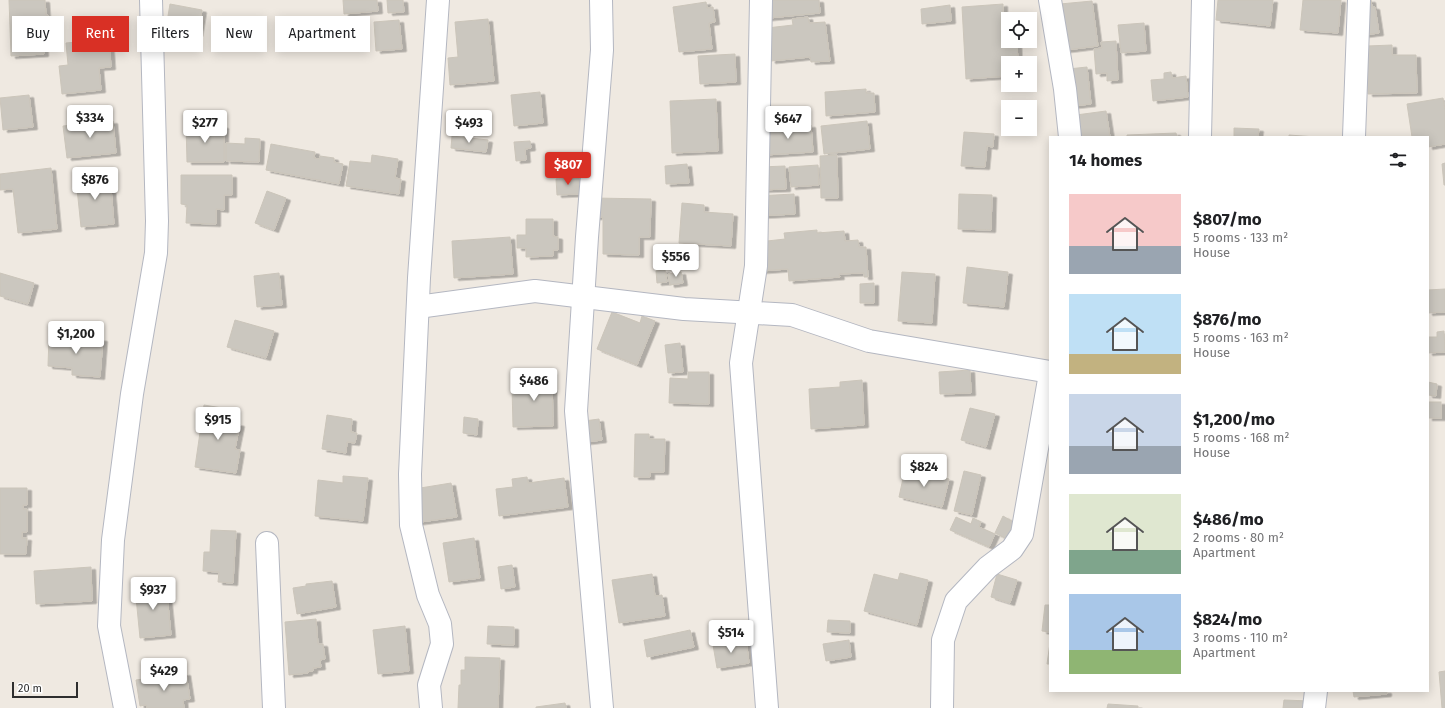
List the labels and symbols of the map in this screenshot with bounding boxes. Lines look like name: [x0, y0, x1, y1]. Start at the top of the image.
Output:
pin: $334: [66, 105, 114, 139]
pin: $647: [764, 106, 812, 140]
pin: $277: [181, 110, 229, 144]
pin: $493: [445, 110, 493, 144]
pin: $807: [544, 152, 592, 186]
pin: $876: [71, 167, 119, 201]
pin: $556: [652, 244, 700, 278]
pin: $1,200: [43, 321, 109, 355]
pin: $486: [510, 368, 558, 402]
pin: $915: [194, 407, 242, 441]
pin: $824: [900, 454, 948, 488]
pin: $937: [129, 577, 177, 611]
pin: $514: [707, 620, 755, 654]
pin: $429: [140, 658, 188, 692]
scale bar: [12, 680, 78, 699]

